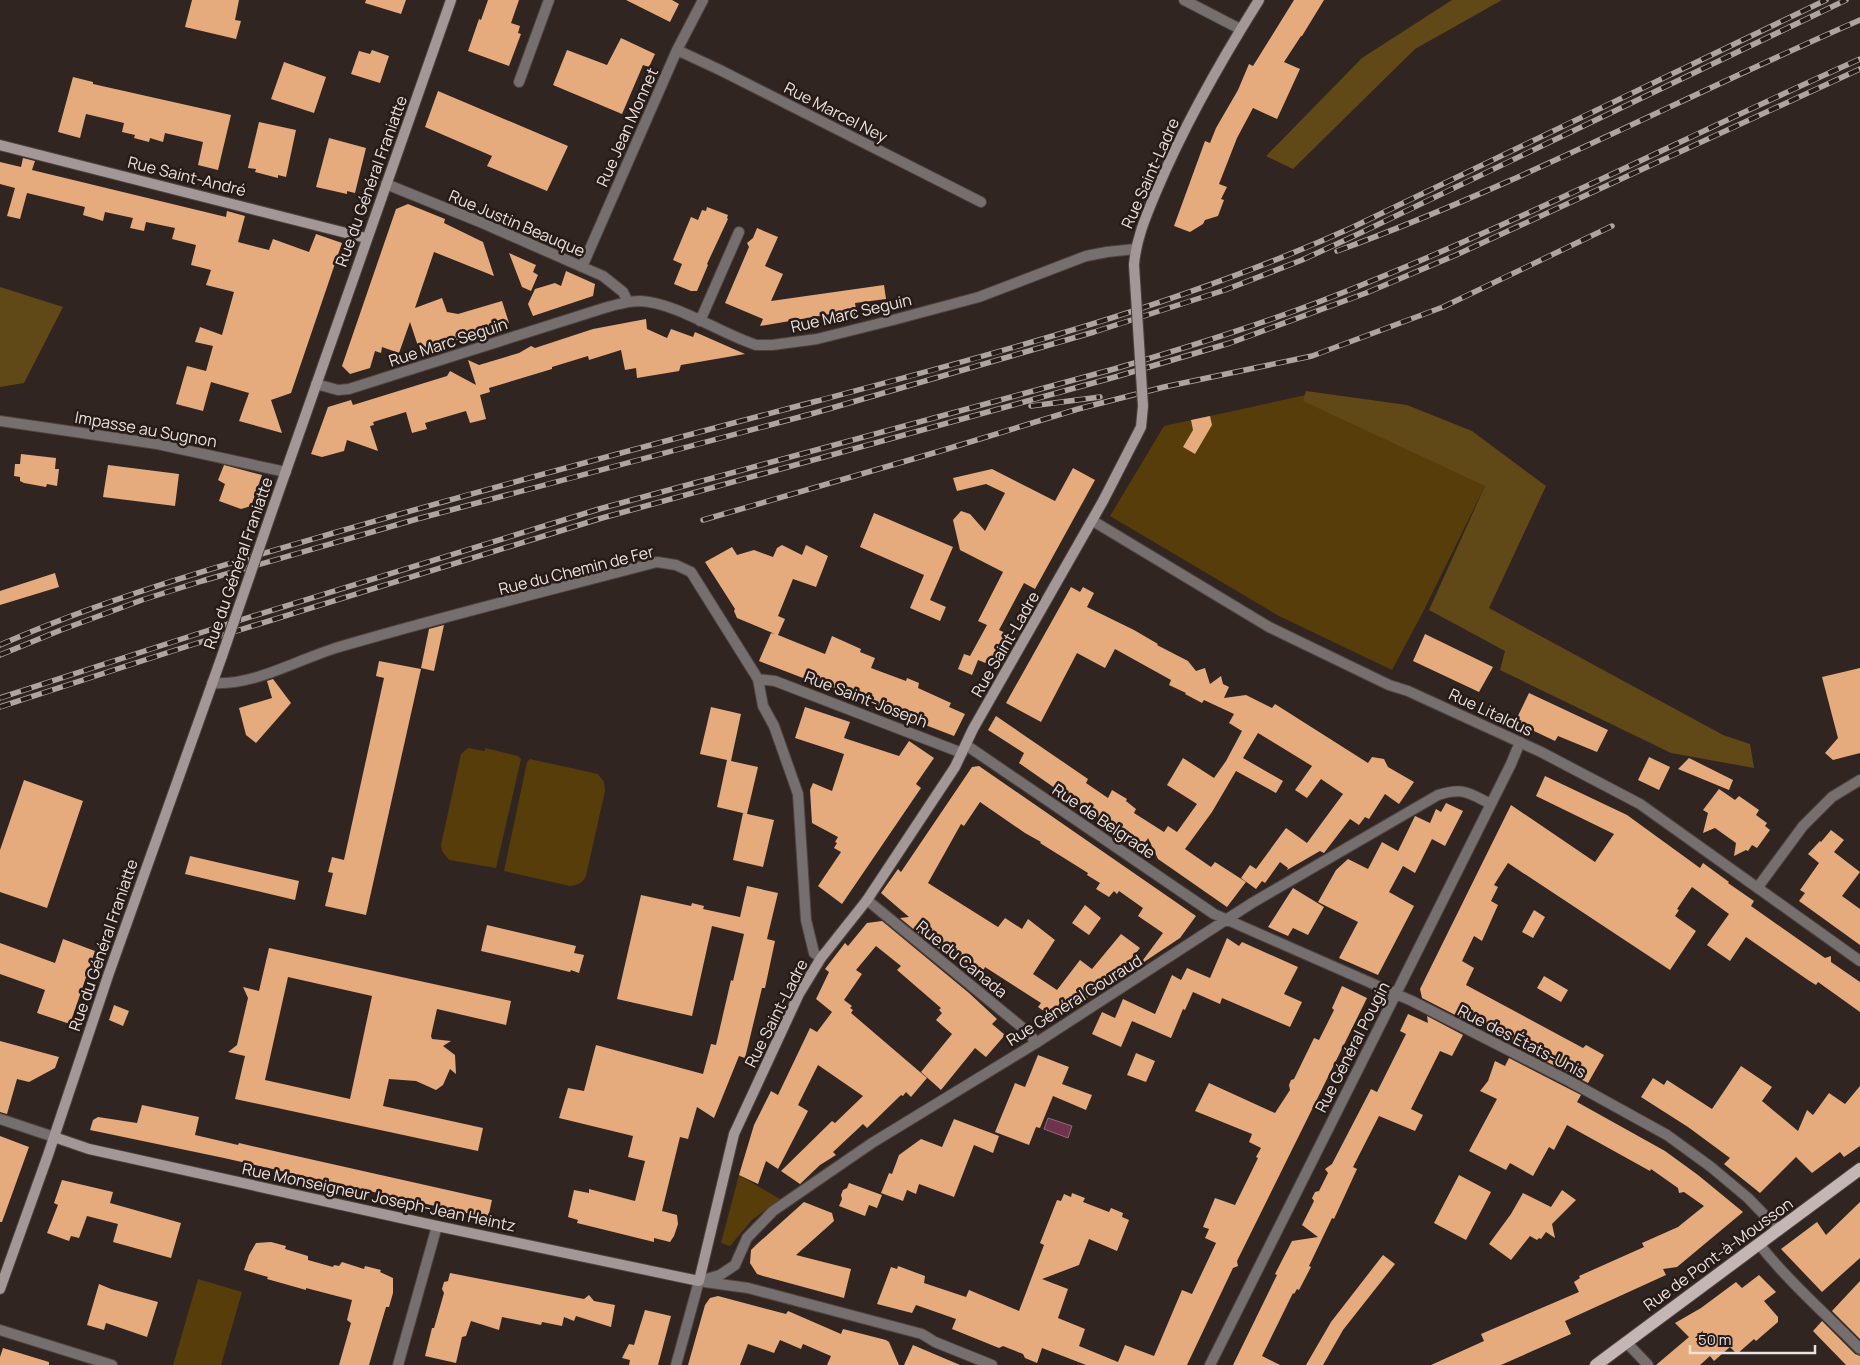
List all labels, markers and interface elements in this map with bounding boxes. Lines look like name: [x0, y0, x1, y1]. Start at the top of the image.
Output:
street label: Rue Jean Monnet: [591, 64, 663, 190]
street label: Rue Marcel Ney: [780, 76, 892, 148]
street label: Rue du Général Franiatte: [330, 92, 412, 270]
street label: Rue Saint-Ladre: [1116, 114, 1184, 232]
street label: Rue Saint-André: [126, 151, 248, 201]
street label: Rue Justin Beauque: [445, 184, 589, 262]
street label: Rue Marc Seguin: [788, 288, 914, 338]
street label: Rue Marc Seguin: [386, 312, 510, 372]
street label: Impasse au Sugnon: [73, 406, 219, 452]
street label: Rue du Général Franiatte: [198, 474, 278, 652]
street label: Rue du Chemin de Fer: [496, 540, 656, 600]
street label: Rue Saint-Ladre: [966, 587, 1044, 701]
street label: Rue Saint-Joseph: [801, 665, 931, 733]
street label: Rue Litaldus: [1445, 683, 1537, 741]
street label: Rue de Belgrade: [1048, 778, 1160, 864]
street label: Rue du Général Franiatte: [63, 856, 143, 1034]
street label: Rue du Canada: [912, 915, 1012, 1003]
street label: Rue Général Gouraud: [1002, 949, 1146, 1051]
street label: Rue Saint-Ladre: [739, 955, 813, 1071]
street label: Rue Général Pougin: [1310, 978, 1394, 1116]
street label: Rue des États-Unis: [1454, 999, 1590, 1083]
street label: Rue Monseigneur Joseph-Jean Heintz: [240, 1157, 518, 1237]
street label: Rue de Pont-à-Mousson: [1639, 1192, 1797, 1316]
scale bar: [1690, 1322, 1815, 1354]
text: 50 m: [1698, 1329, 1732, 1350]

